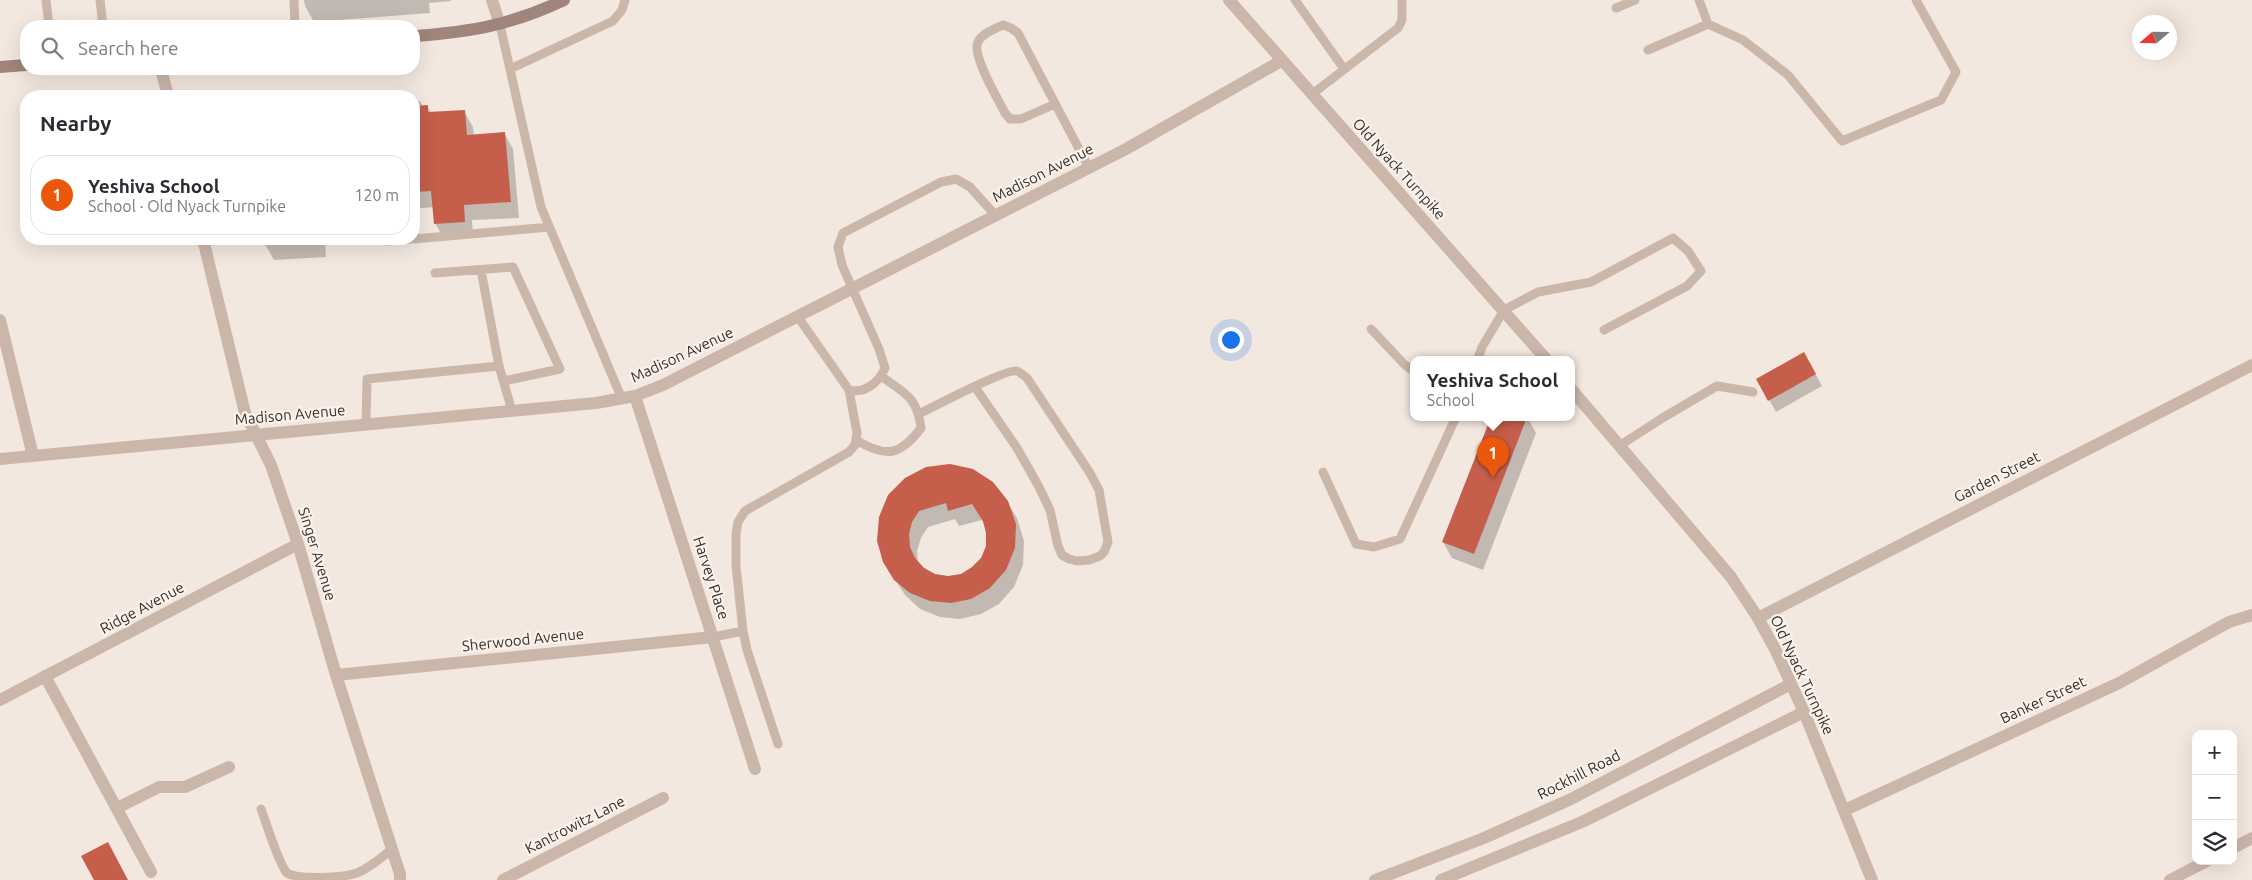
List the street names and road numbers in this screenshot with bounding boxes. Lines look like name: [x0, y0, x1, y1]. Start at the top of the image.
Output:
street label: Old Nyack Turnpike: [1350, 115, 1449, 223]
street label: Madison Avenue: [989, 140, 1096, 205]
street label: Madison Avenue: [628, 323, 736, 386]
street label: Madison Avenue: [234, 401, 346, 428]
street label: Garden Street: [1951, 448, 2043, 506]
street label: Singer Avenue: [295, 505, 340, 603]
street label: Harvey Place: [690, 534, 733, 621]
street label: Ridge Avenue: [97, 578, 187, 637]
street label: Old Nyack Turnpike: [1767, 612, 1838, 737]
street label: Sherwood Avenue: [461, 625, 585, 654]
street label: Banker Street: [1997, 672, 2088, 727]
street label: Rockhill Road: [1534, 746, 1623, 803]
street label: Kantrowitz Lane: [522, 792, 627, 857]

